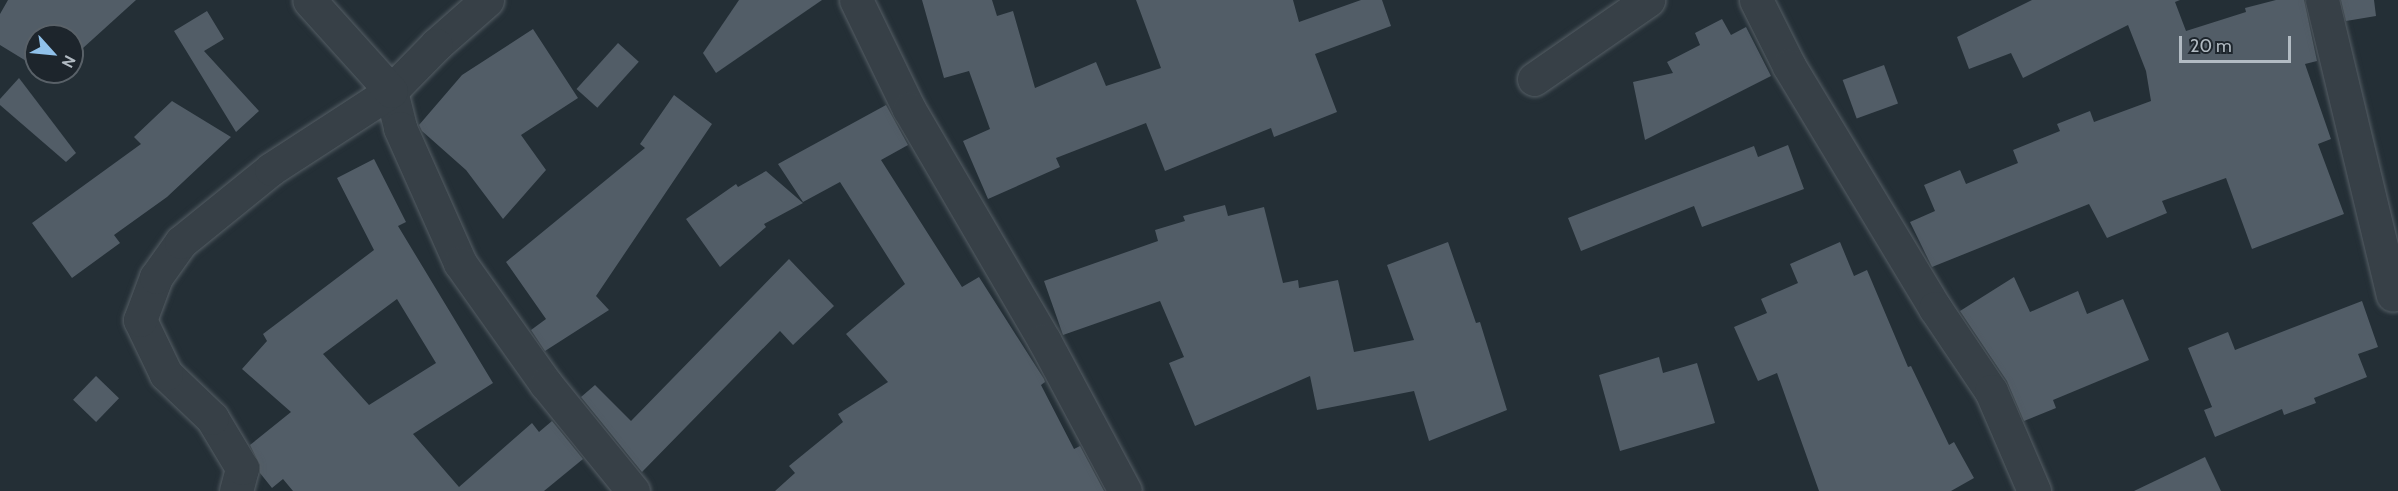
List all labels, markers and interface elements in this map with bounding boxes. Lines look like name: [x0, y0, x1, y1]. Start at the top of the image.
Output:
north arrow: [24, 24, 84, 84]
scale bar: [2182, 24, 2294, 62]
text: 20 m: [2190, 35, 2232, 57]
text: N: [58, 52, 80, 71]

